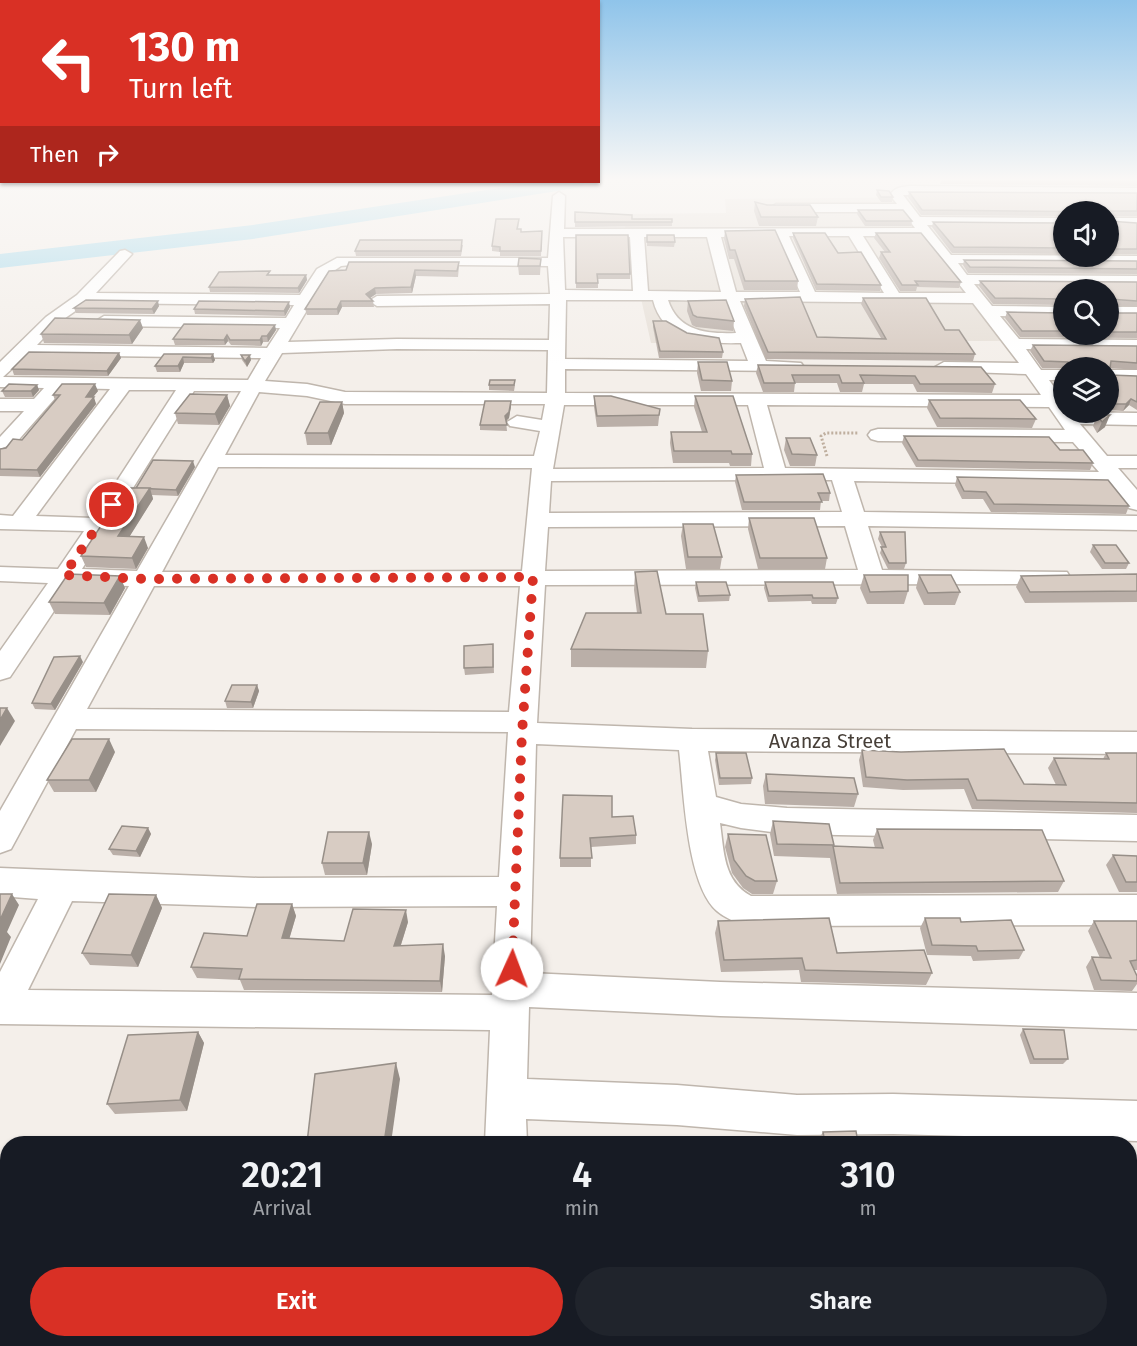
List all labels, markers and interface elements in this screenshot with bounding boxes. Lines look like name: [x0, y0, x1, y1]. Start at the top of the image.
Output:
text: 130 m: [129, 22, 240, 72]
icon: left: [30, 24, 108, 102]
text: Turn left: [129, 73, 232, 105]
icon: right: [91, 138, 124, 171]
text: Then: [30, 141, 79, 168]
map controls: [1053, 201, 1119, 423]
button: sound: [1053, 201, 1119, 267]
button: search: [1053, 279, 1119, 345]
button: layers: [1053, 357, 1119, 423]
pin: [86, 479, 137, 530]
icon: arrive: [95, 488, 128, 521]
street label: Avanza Street: [769, 729, 892, 753]
position arrow: [480, 937, 544, 1001]
text: 20:21: [241, 1153, 323, 1197]
text: 4: [572, 1153, 592, 1197]
text: 310: [841, 1153, 896, 1197]
text: Arrival: [253, 1196, 312, 1220]
text: min: [565, 1196, 599, 1220]
text: m: [860, 1196, 877, 1220]
button: Exit: [30, 1267, 563, 1336]
button: Share: [575, 1267, 1107, 1336]

